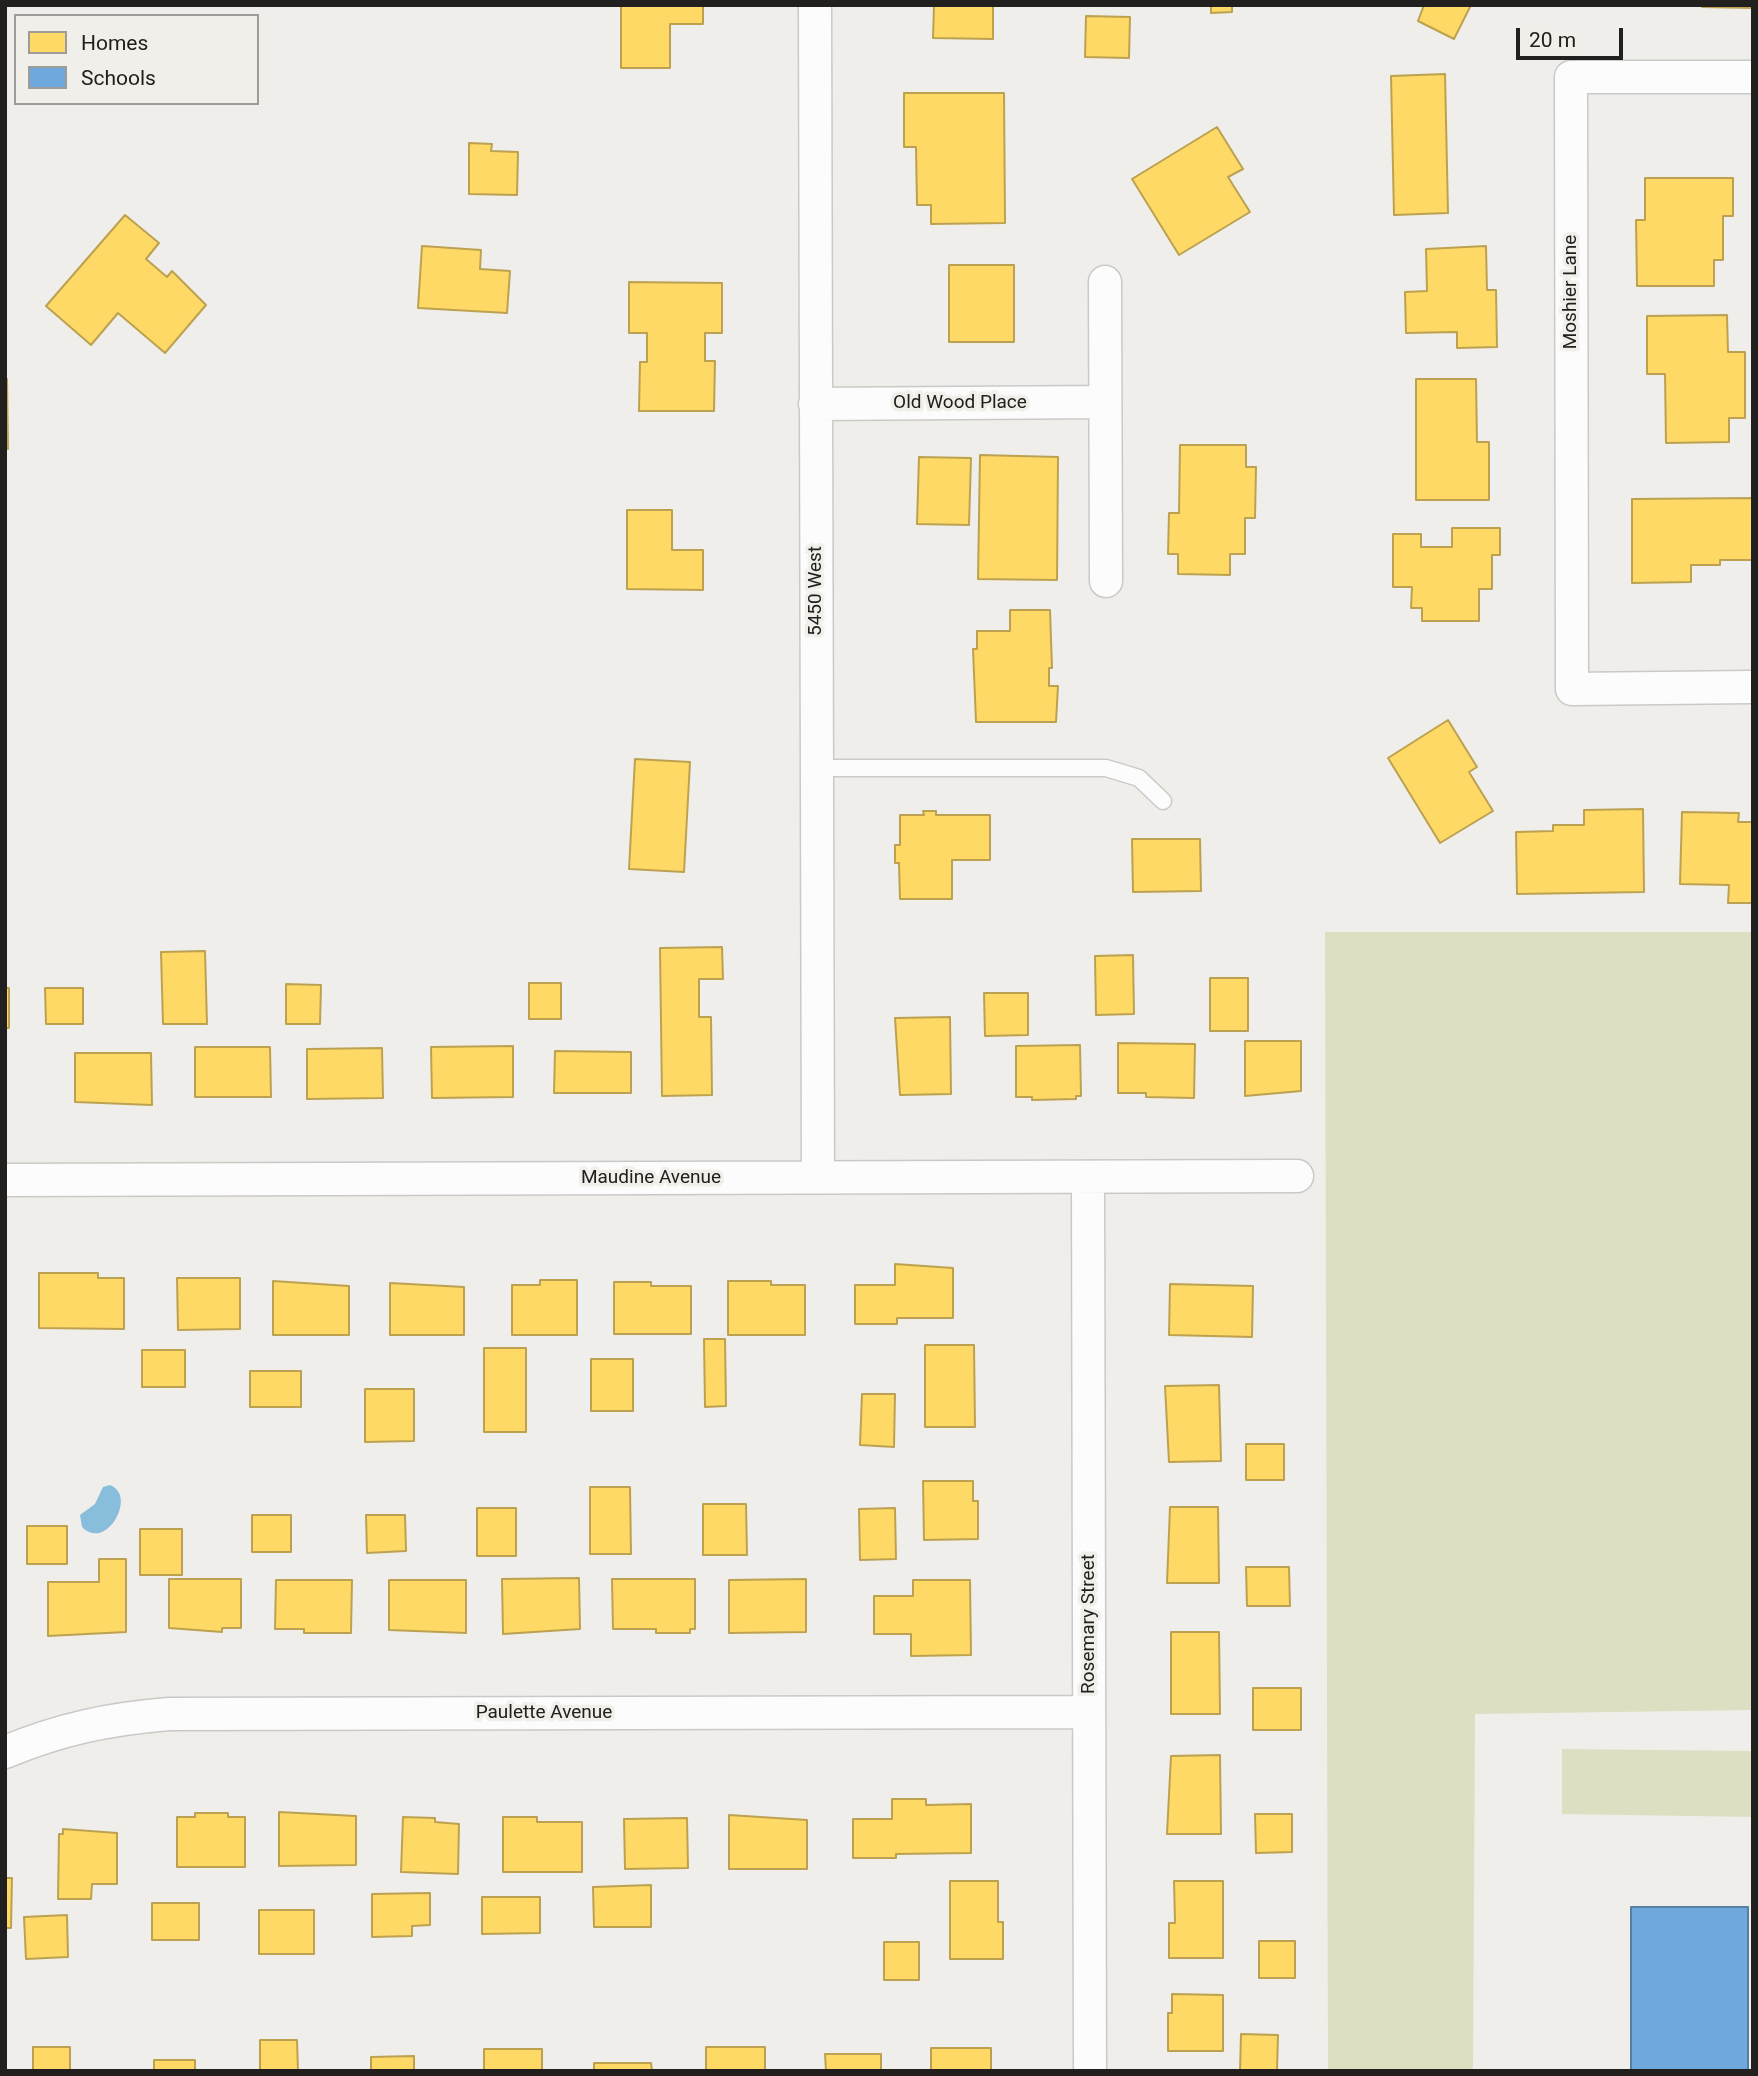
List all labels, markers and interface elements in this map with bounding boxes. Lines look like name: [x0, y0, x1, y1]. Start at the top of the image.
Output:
legend: [14, 14, 259, 105]
scale bar: [1520, 14, 1627, 58]
text: 20 m: [1529, 28, 1576, 52]
text: Homes: [81, 31, 148, 55]
text: Schools: [81, 66, 156, 90]
street label: Moshier Lane: [1560, 235, 1582, 349]
street label: Old Wood Place: [893, 392, 1027, 414]
street label: 5450 West: [805, 546, 827, 636]
street label: Maudine Avenue: [581, 1167, 721, 1189]
street label: Rosemary Street: [1078, 1554, 1100, 1694]
street label: Paulette Avenue: [476, 1702, 612, 1724]

